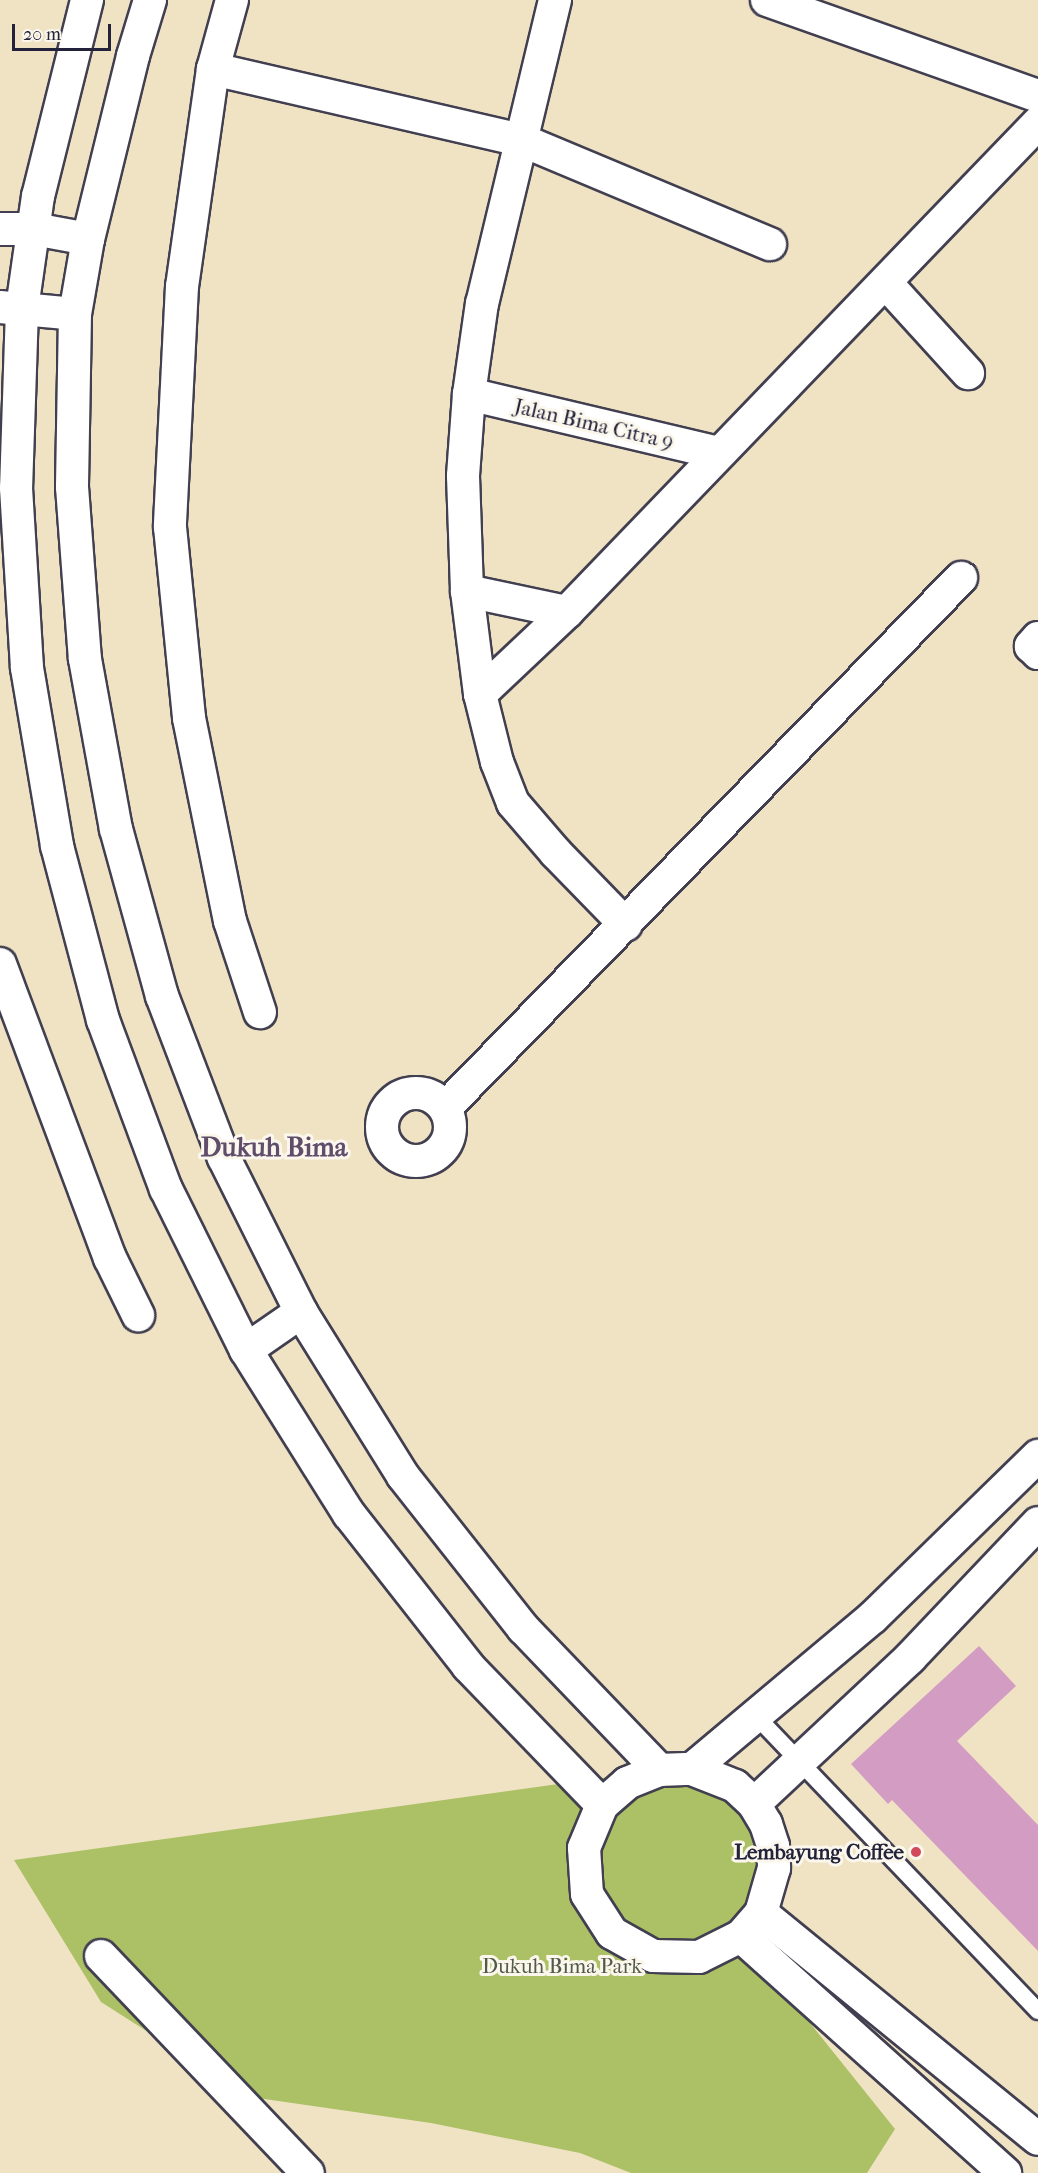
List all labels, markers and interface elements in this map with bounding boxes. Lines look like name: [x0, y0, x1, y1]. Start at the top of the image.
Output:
scale bar: [15, 12, 114, 50]
text: 20 m: [23, 24, 61, 45]
street label: Jalan Bima Citra 9: [512, 393, 676, 455]
district label: Dukuh Bima: [201, 1132, 347, 1164]
place label: Lembayung Coffee: [734, 1839, 904, 1865]
marker: Lembayung Coffee: [909, 1845, 923, 1859]
park label: Dukuh Bima Park: [482, 1953, 642, 1979]

